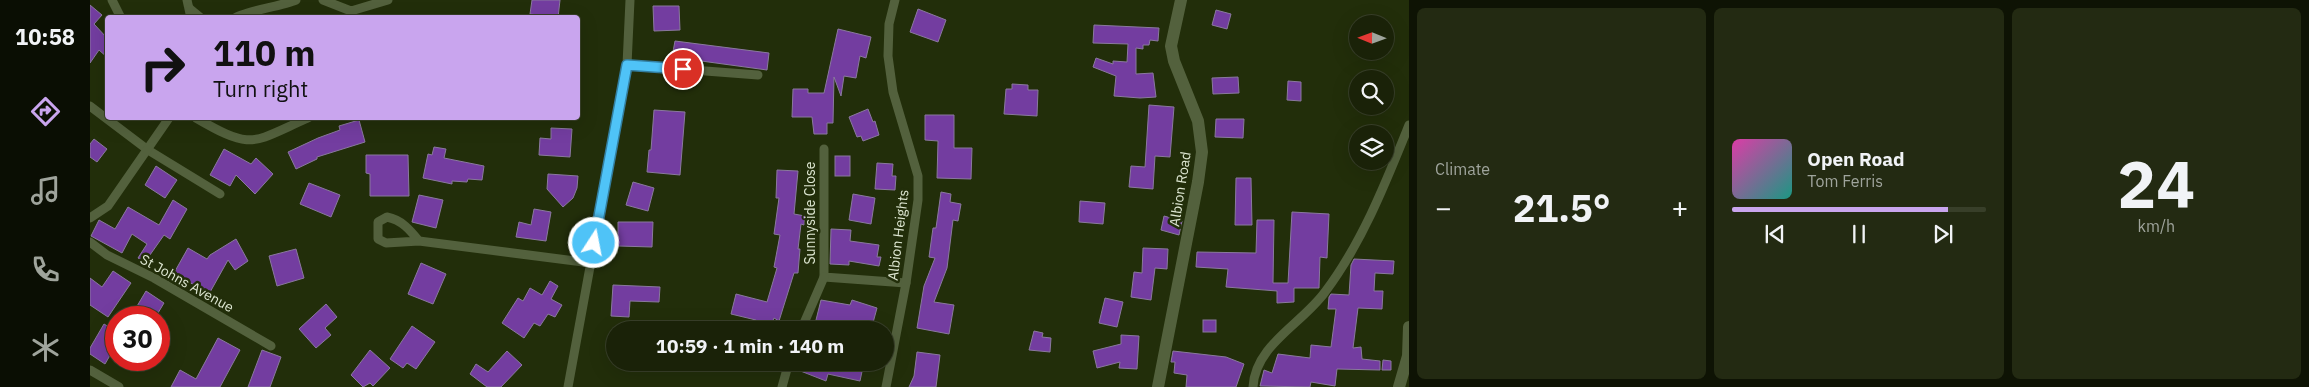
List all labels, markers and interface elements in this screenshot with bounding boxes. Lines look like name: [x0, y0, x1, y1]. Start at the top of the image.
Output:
north arrow: [1349, 15, 1394, 60]
map controls: [1349, 15, 1394, 170]
text: 10:58: [15, 22, 75, 51]
text: 110 m: [213, 30, 316, 76]
icon: right: [130, 35, 195, 100]
pin: [662, 48, 704, 90]
icon: arrive: [669, 55, 697, 83]
button: search: [1349, 70, 1394, 115]
text: Turn right: [213, 74, 308, 103]
icon: directions: [28, 94, 63, 129]
button: layers: [1349, 125, 1394, 170]
text: 24: [2117, 141, 2195, 226]
text: Open Road: [1807, 147, 1905, 171]
street label: Albion Road: [1165, 150, 1195, 228]
text: Climate: [1435, 159, 1490, 179]
street label: Sunnyside Close: [801, 161, 819, 265]
text: Tom Ferris: [1807, 171, 1883, 191]
icon: music: [28, 173, 63, 208]
text: 21.5°: [1513, 183, 1611, 232]
street label: Albion Heights: [883, 188, 913, 282]
text: −: [1435, 189, 1452, 226]
text: +: [1672, 189, 1688, 226]
position arrow: [567, 216, 619, 268]
text: km/h: [2138, 216, 2175, 236]
icon: previous: [1761, 220, 1789, 248]
icon: pause: [1845, 220, 1873, 248]
icon: next: [1929, 220, 1957, 248]
street label: St Johns Avenue: [137, 250, 237, 316]
icon: phone: [28, 252, 63, 287]
speed limit sign: 30: [105, 306, 170, 371]
icon: climate: [28, 330, 63, 365]
text: 10:59 · 1 min · 140 m: [656, 334, 844, 358]

